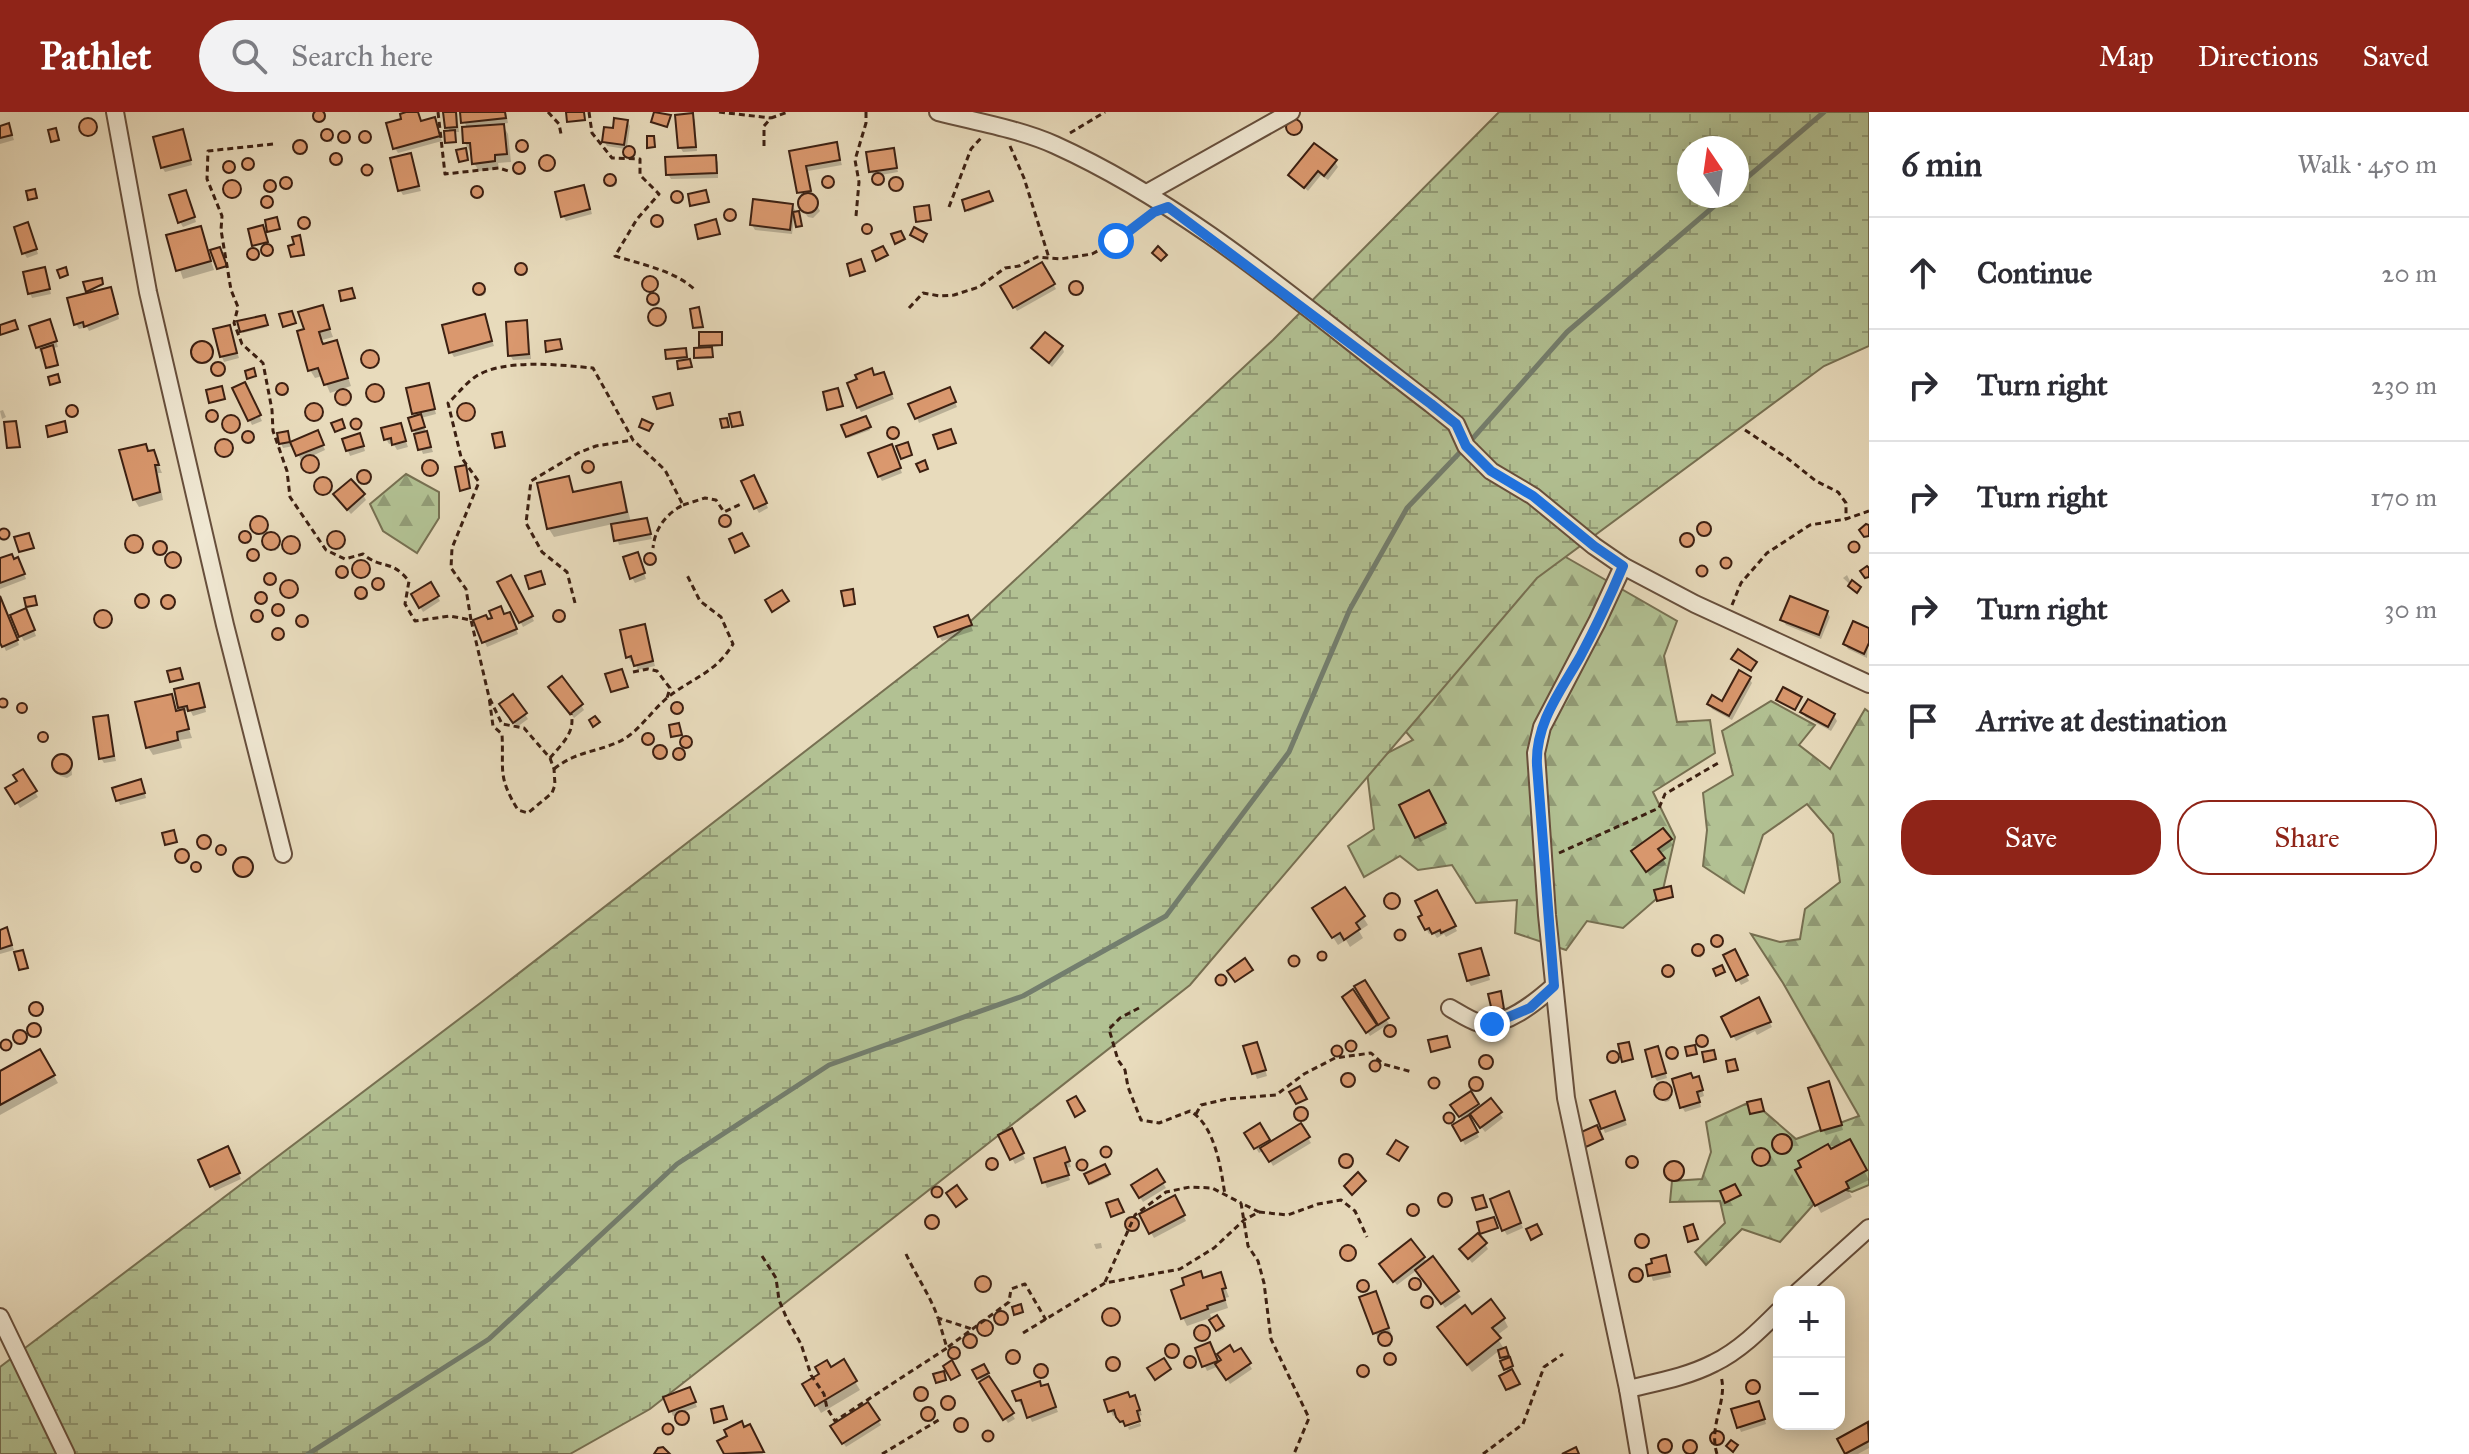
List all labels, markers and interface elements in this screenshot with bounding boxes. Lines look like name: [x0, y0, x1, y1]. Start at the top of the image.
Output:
search box: [199, 20, 759, 92]
text: Pathlet: [40, 33, 151, 79]
icon: search: [227, 34, 271, 78]
text: Search here: [291, 38, 433, 74]
text: Map: [2099, 39, 2154, 74]
text: Directions: [2198, 39, 2319, 74]
text: Saved: [2363, 39, 2429, 74]
north arrow: [1677, 136, 1749, 208]
text: 6 min: [1901, 144, 1982, 185]
text: Walk · 450 m: [2297, 148, 2437, 180]
route start: [1098, 223, 1134, 259]
icon: ahead: [1901, 251, 1945, 295]
text: Continue: [1977, 255, 2092, 291]
text: 20 m: [2382, 257, 2437, 289]
icon: right: [1901, 363, 1945, 407]
text: Turn right: [1977, 367, 2108, 403]
text: 230 m: [2371, 369, 2437, 401]
icon: right: [1901, 475, 1945, 519]
text: Turn right: [1977, 479, 2108, 515]
text: 170 m: [2370, 481, 2437, 513]
icon: right: [1901, 587, 1945, 631]
text: Turn right: [1977, 591, 2108, 627]
text: 30 m: [2384, 593, 2437, 625]
icon: arrive: [1901, 699, 1945, 743]
text: Arrive at destination: [1977, 703, 2227, 739]
button: Save: [1901, 800, 2161, 875]
button: Share: [2177, 800, 2437, 875]
route end: [1474, 1006, 1510, 1042]
map controls: [1773, 1286, 1845, 1430]
button: +: [1773, 1286, 1845, 1358]
button: −: [1773, 1358, 1845, 1430]

